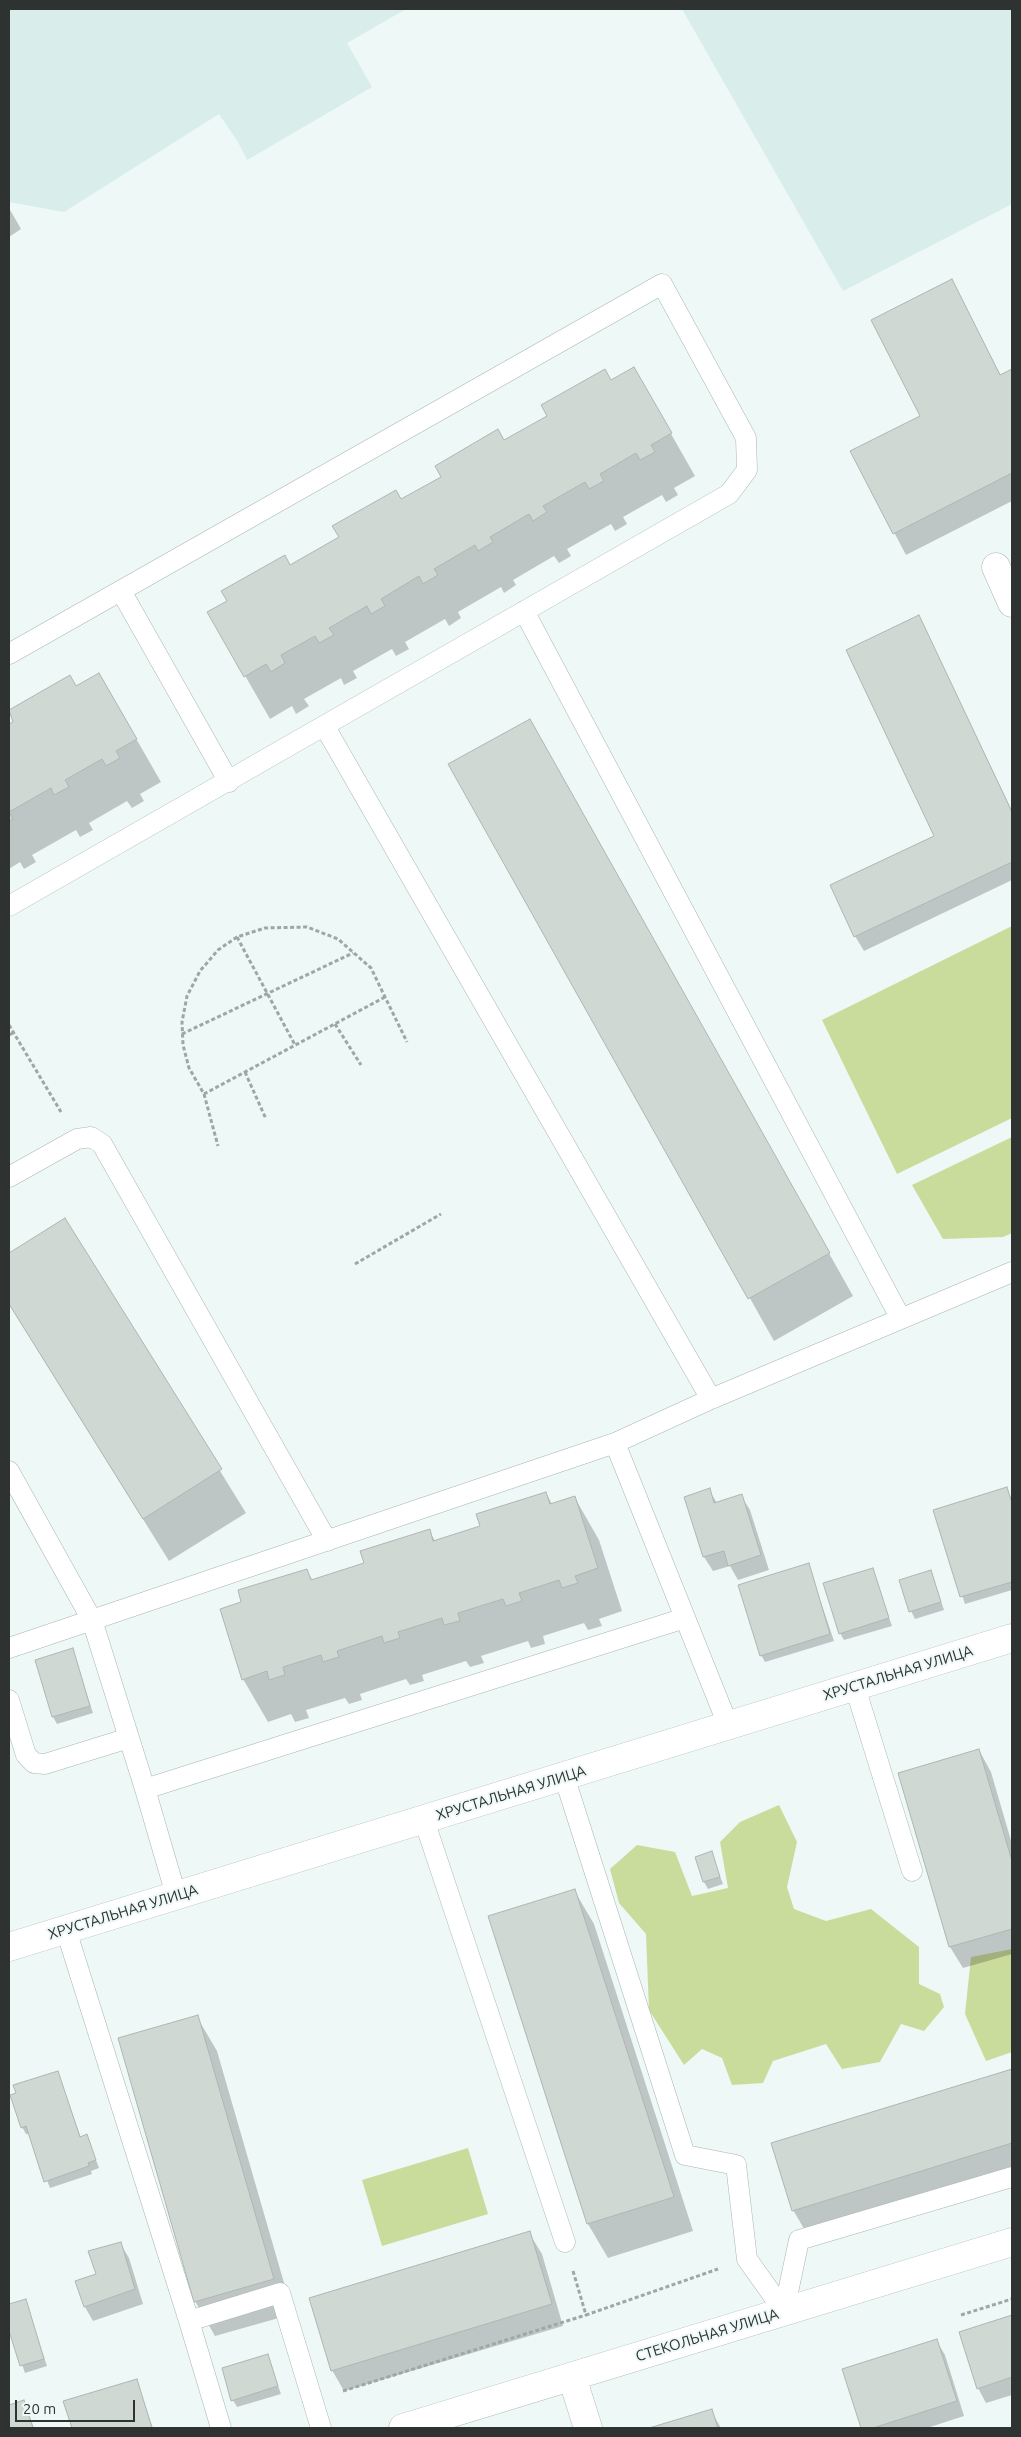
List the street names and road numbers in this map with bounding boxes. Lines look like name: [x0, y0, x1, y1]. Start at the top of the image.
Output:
street label: ХРУСТАЛЬНАЯ УЛИЦА: [821, 1642, 975, 1704]
street label: ХРУСТАЛЬНАЯ УЛИЦА: [434, 1762, 588, 1824]
street label: ХРУСТАЛЬНАЯ УЛИЦА: [46, 1881, 200, 1943]
street label: СТЕКОЛЬНАЯ УЛИЦА: [633, 2305, 781, 2365]

